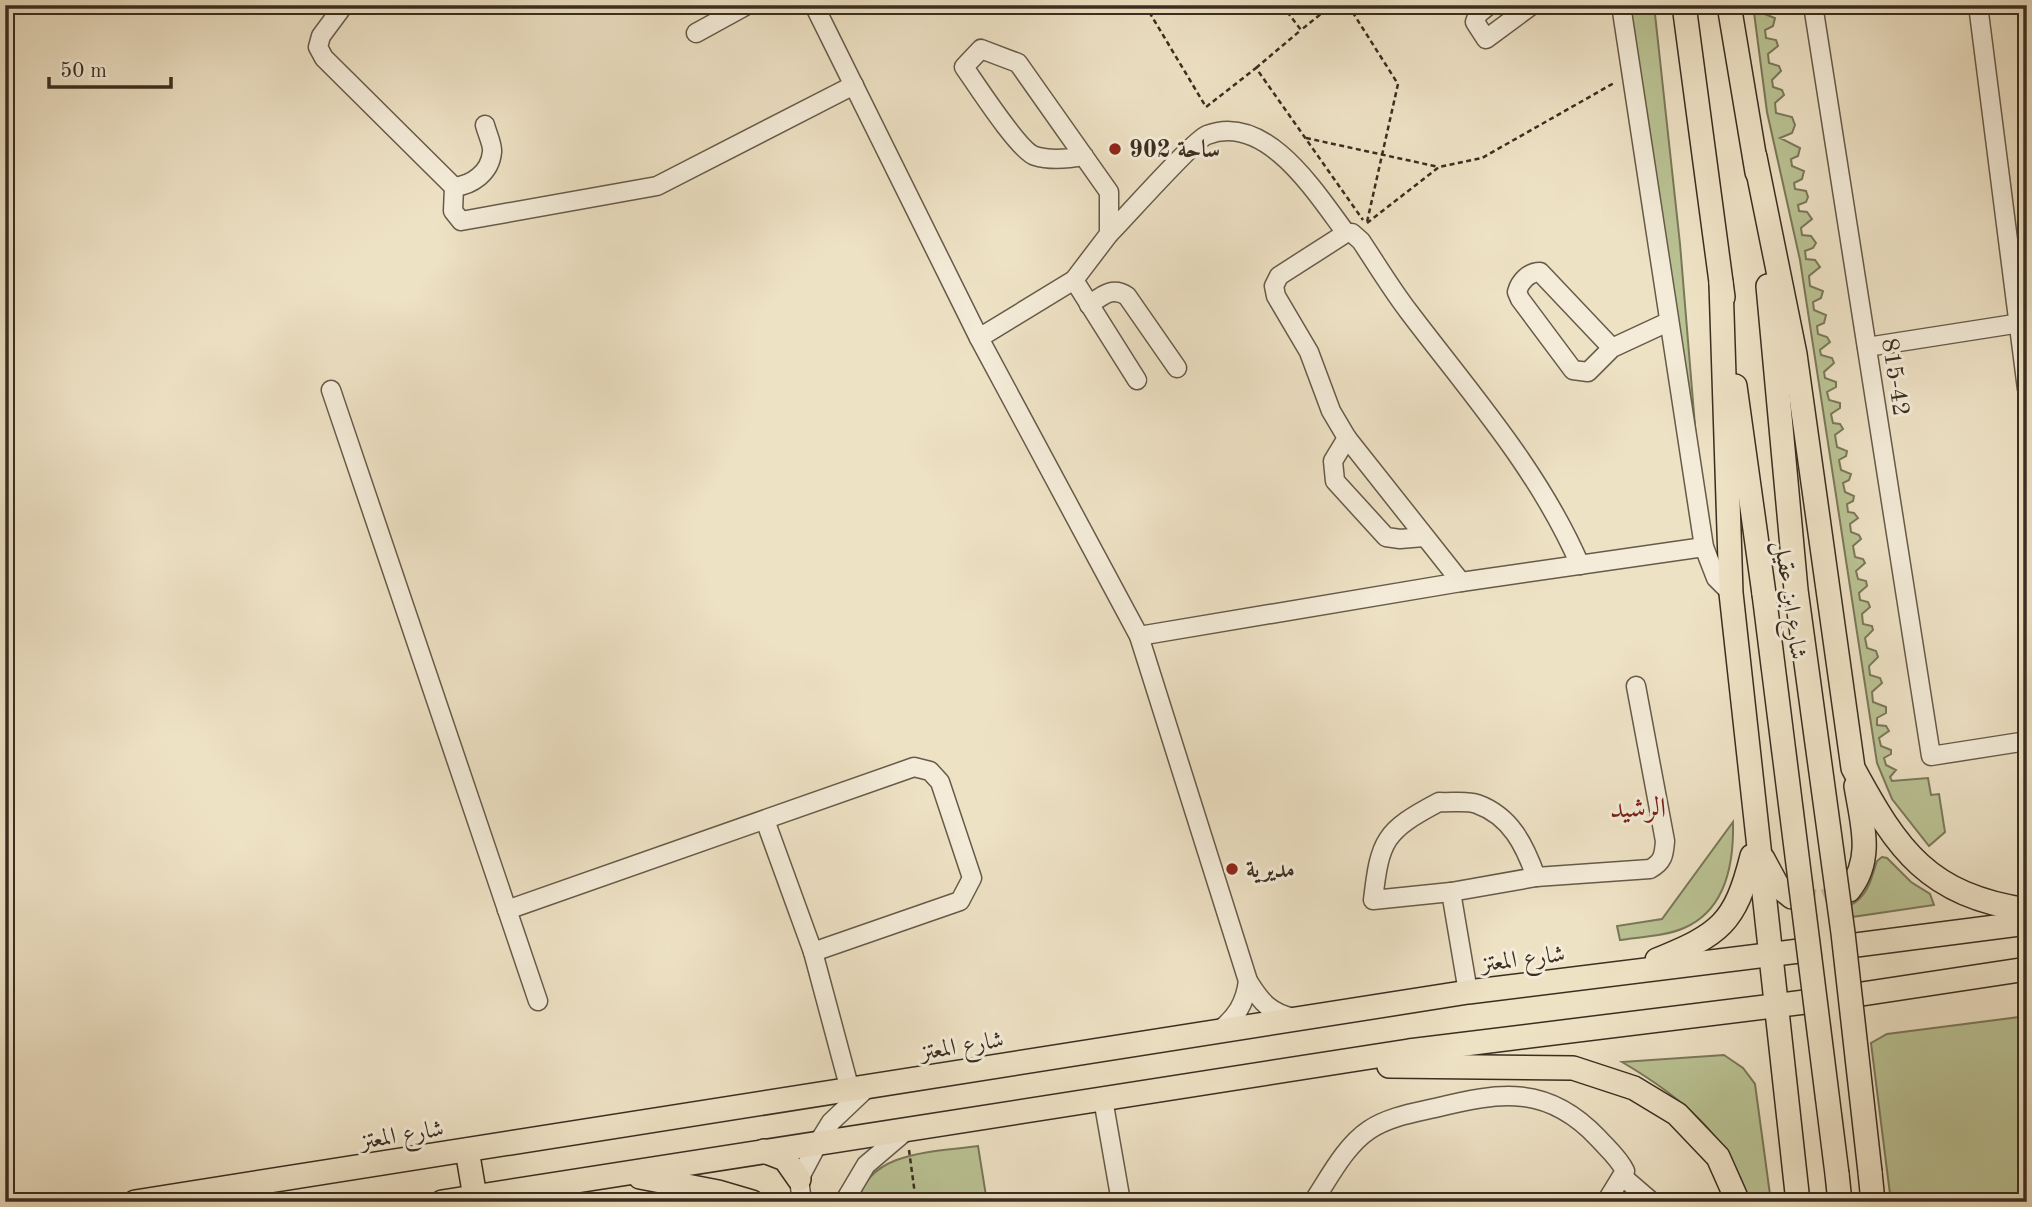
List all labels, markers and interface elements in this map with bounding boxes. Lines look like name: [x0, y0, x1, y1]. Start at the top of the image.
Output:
scale bar: [49, 46, 172, 90]
text: 50 m: [60, 61, 107, 82]
place label: ساحة 902: [1129, 138, 1220, 163]
marker: ساحة 902: [1107, 141, 1123, 157]
street label: 815-42: [1876, 337, 1912, 418]
street label: شارع ابن عقيل: [1763, 539, 1809, 662]
district label: الرشيد: [1610, 795, 1666, 824]
place label: مديرية: [1246, 859, 1295, 884]
marker: مديرية: [1224, 861, 1240, 877]
street label: شارع المعتز: [1477, 943, 1567, 983]
street label: شارع المعتز: [916, 1029, 1007, 1072]
street label: شارع المعتز: [356, 1118, 447, 1161]

